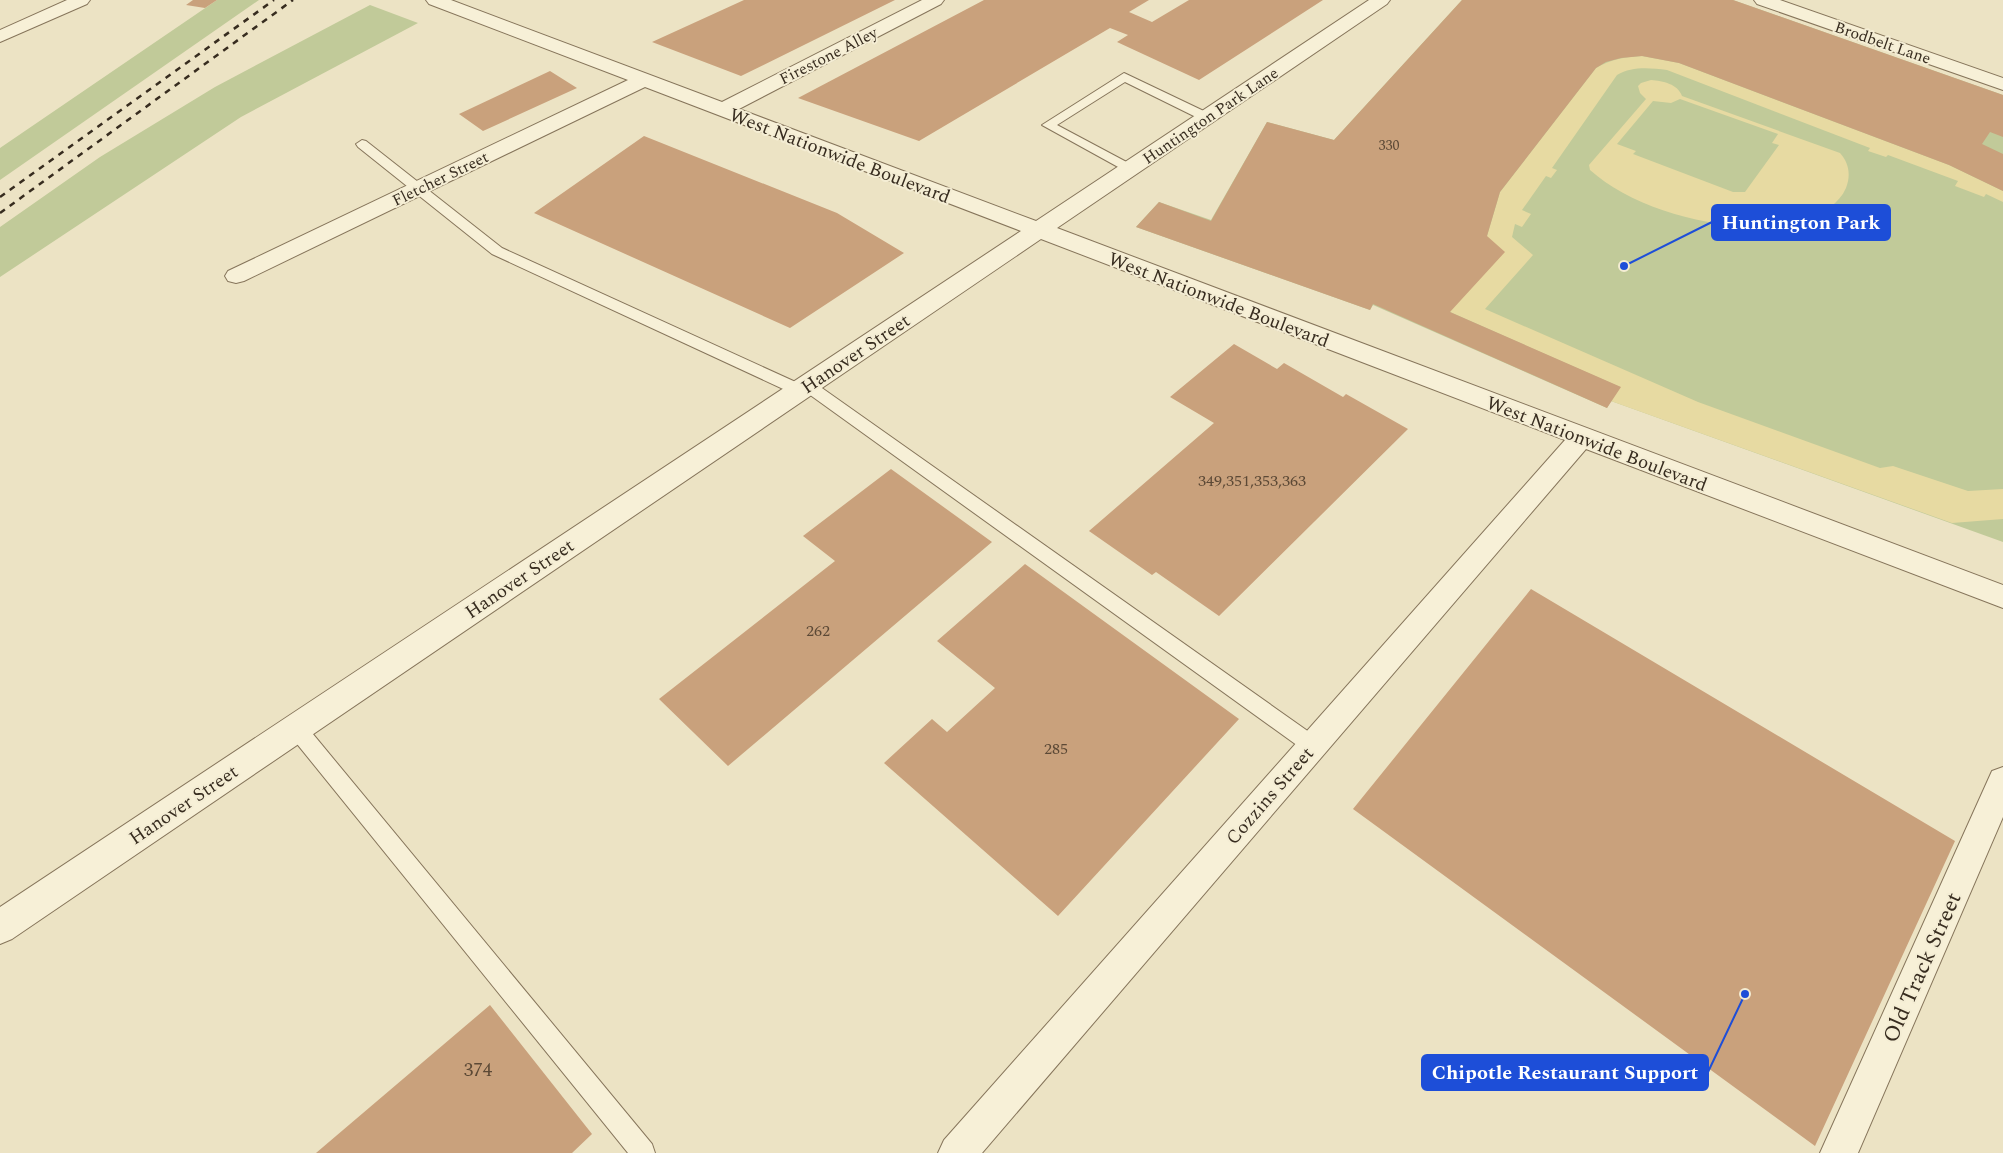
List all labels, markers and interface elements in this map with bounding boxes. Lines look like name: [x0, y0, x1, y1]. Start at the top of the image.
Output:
street label: Brodbelt Lane: [1831, 15, 1934, 71]
street label: Firestone Alley: [775, 20, 883, 91]
street label: Huntington Park Lane: [1138, 61, 1283, 170]
street label: West Nationwide Boulevard: [725, 101, 954, 212]
house number: 330: [1379, 135, 1400, 156]
street label: Fletcher Street: [388, 145, 493, 213]
callout: Huntington Park: [1712, 205, 1890, 240]
text: Huntington Park: [1722, 208, 1880, 238]
street label: West Nationwide Boulevard: [1104, 245, 1333, 356]
street label: Hanover Street: [795, 307, 917, 402]
street label: West Nationwide Boulevard: [1482, 389, 1711, 500]
house number: 349,351,353,363: [1198, 469, 1306, 493]
street label: Hanover Street: [459, 532, 581, 627]
house number: 262: [806, 619, 830, 643]
house number: 285: [1044, 737, 1068, 761]
street label: Cozzins Street: [1219, 740, 1321, 852]
street label: Hanover Street: [123, 758, 245, 853]
street label: Old Track Street: [1874, 887, 1970, 1048]
callout: Chipotle Restaurant Support: [1422, 1055, 1708, 1090]
house number: 374: [464, 1056, 493, 1085]
text: Chipotle Restaurant Support: [1432, 1058, 1698, 1088]

